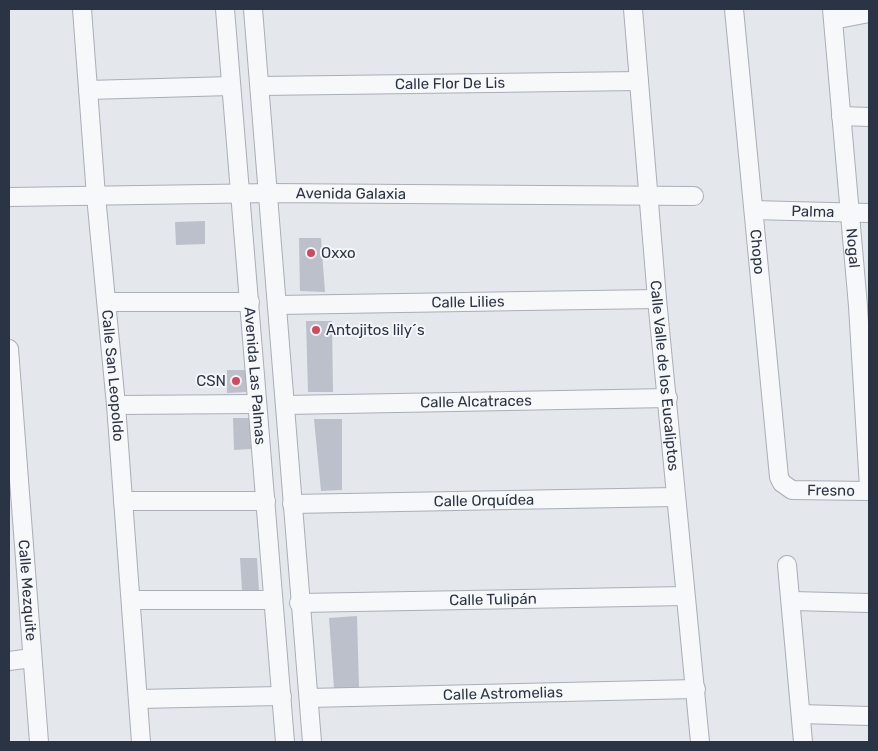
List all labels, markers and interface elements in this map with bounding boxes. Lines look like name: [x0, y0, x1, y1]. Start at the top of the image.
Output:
street label: Calle Flor De Lis: [395, 74, 505, 93]
street label: Avenida Galaxia: [296, 184, 406, 203]
street label: Palma: [791, 202, 835, 221]
street label: Nogal: [842, 227, 864, 269]
street label: Chopo: [746, 228, 768, 275]
place label: Oxxo: [321, 244, 356, 262]
marker: Oxxo: [305, 247, 317, 259]
street label: Calle Valle de los Eucaliptos: [646, 280, 683, 472]
street label: Calle Lilies: [431, 292, 505, 312]
street label: Avenida Las Palmas: [240, 306, 270, 446]
street label: Calle San Leopoldo: [98, 309, 128, 442]
place label: Antojitos lily´s: [326, 321, 425, 339]
marker: Antojitos lily´s: [310, 324, 322, 336]
place label: CSN: [196, 372, 226, 390]
marker: CSN: [230, 375, 242, 387]
street label: Calle Alcatraces: [420, 391, 532, 412]
street label: Fresno: [807, 481, 855, 500]
street label: Calle Orquídea: [433, 491, 534, 510]
street label: Calle Mezquite: [15, 539, 40, 642]
street label: Calle Tulipán: [449, 590, 537, 609]
street label: Calle Astromelias: [443, 683, 563, 704]

